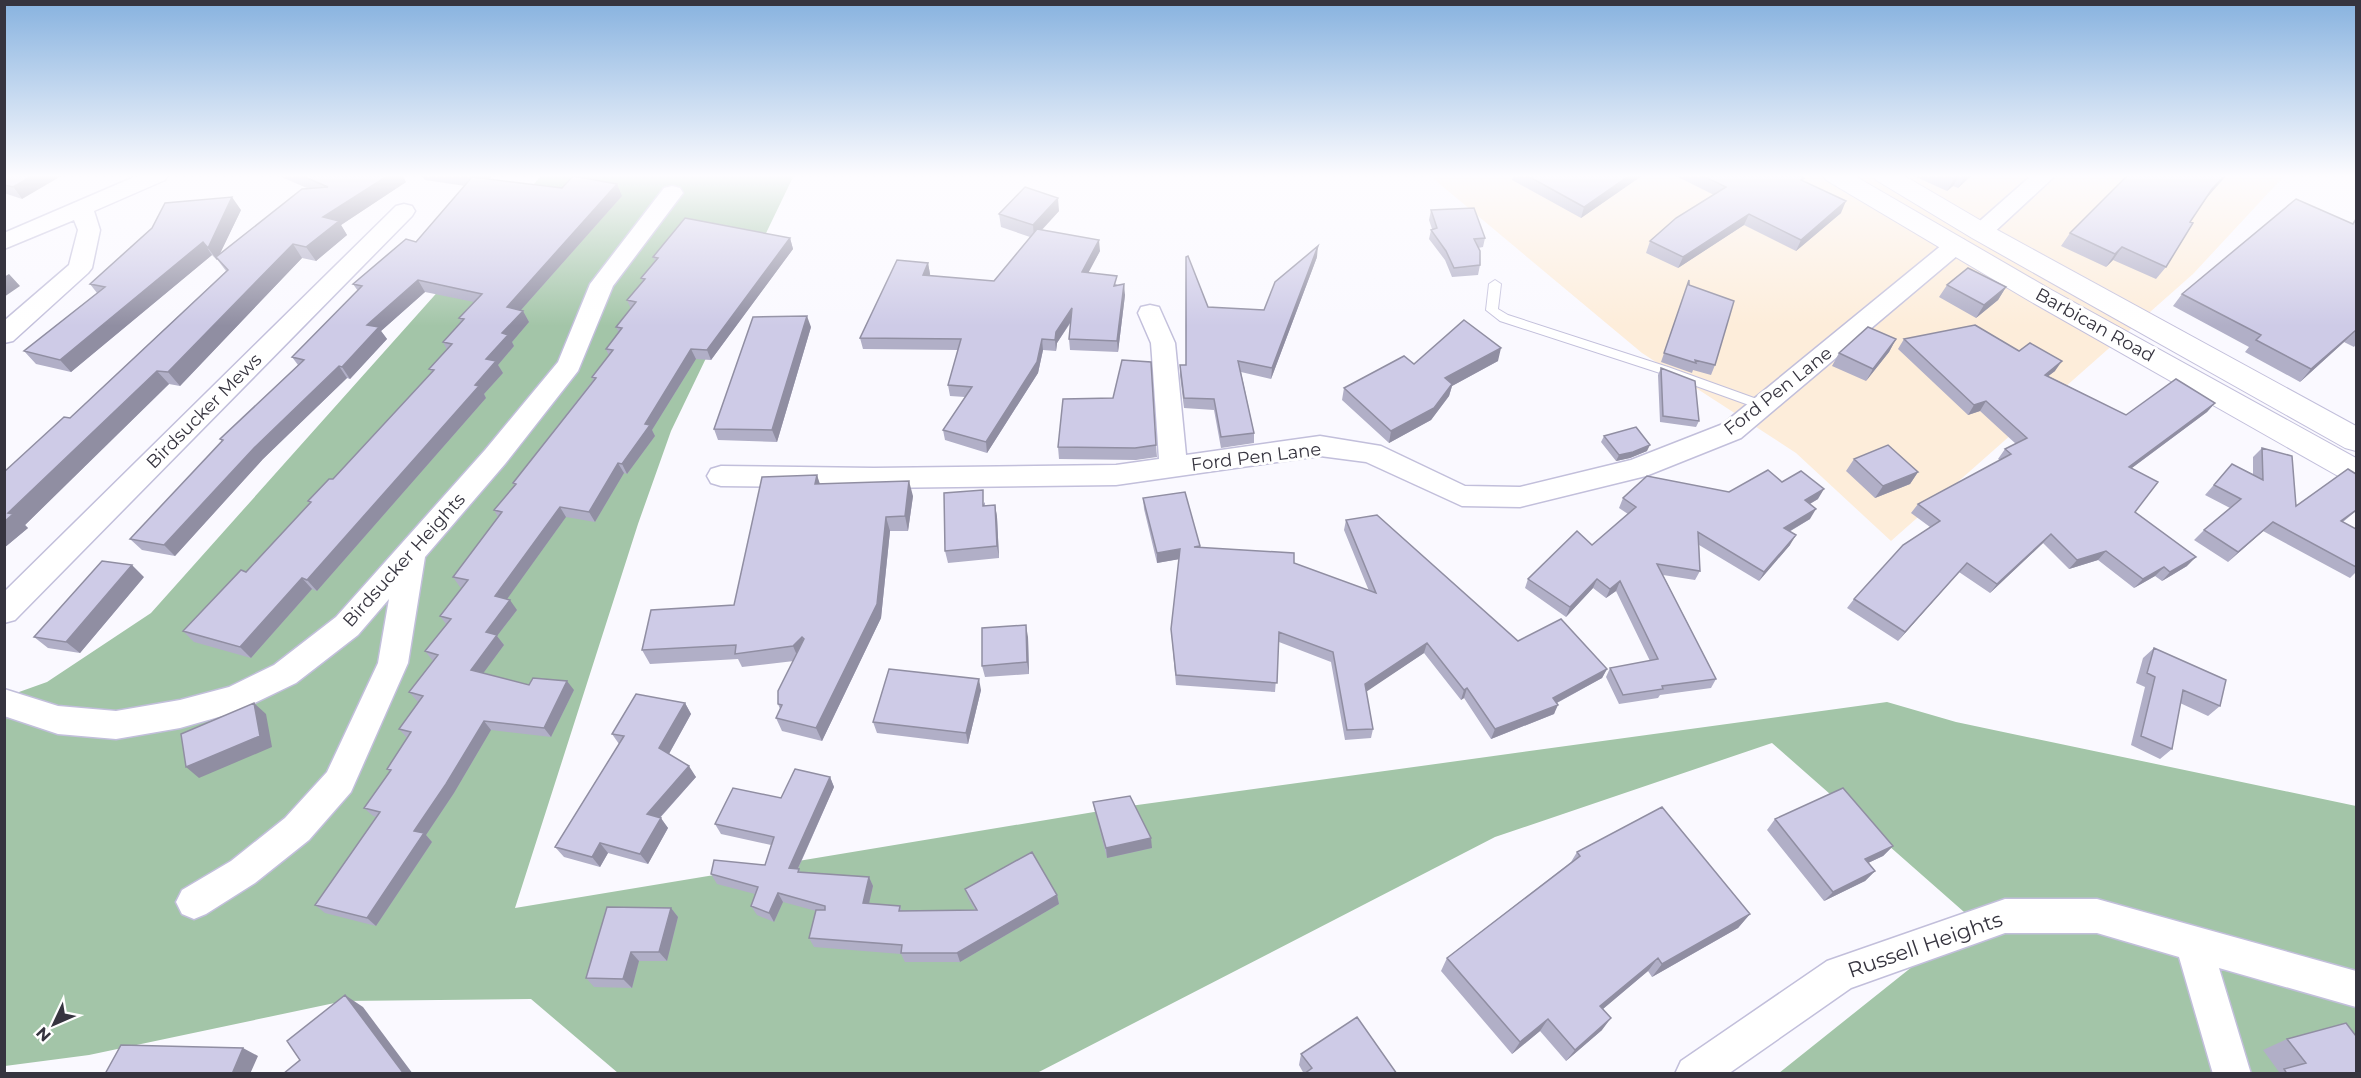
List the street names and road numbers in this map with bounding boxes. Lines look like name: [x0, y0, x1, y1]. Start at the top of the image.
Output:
street label: Barbican Road: [2031, 283, 2159, 367]
street label: Ford Pen Lane: [1720, 342, 1836, 440]
street label: Birdsucker Mews: [142, 349, 266, 473]
street label: Ford Pen Lane: [1190, 438, 1322, 476]
street label: Birdsucker Heights: [338, 488, 470, 631]
street label: Russell Heights: [1844, 906, 2006, 983]

